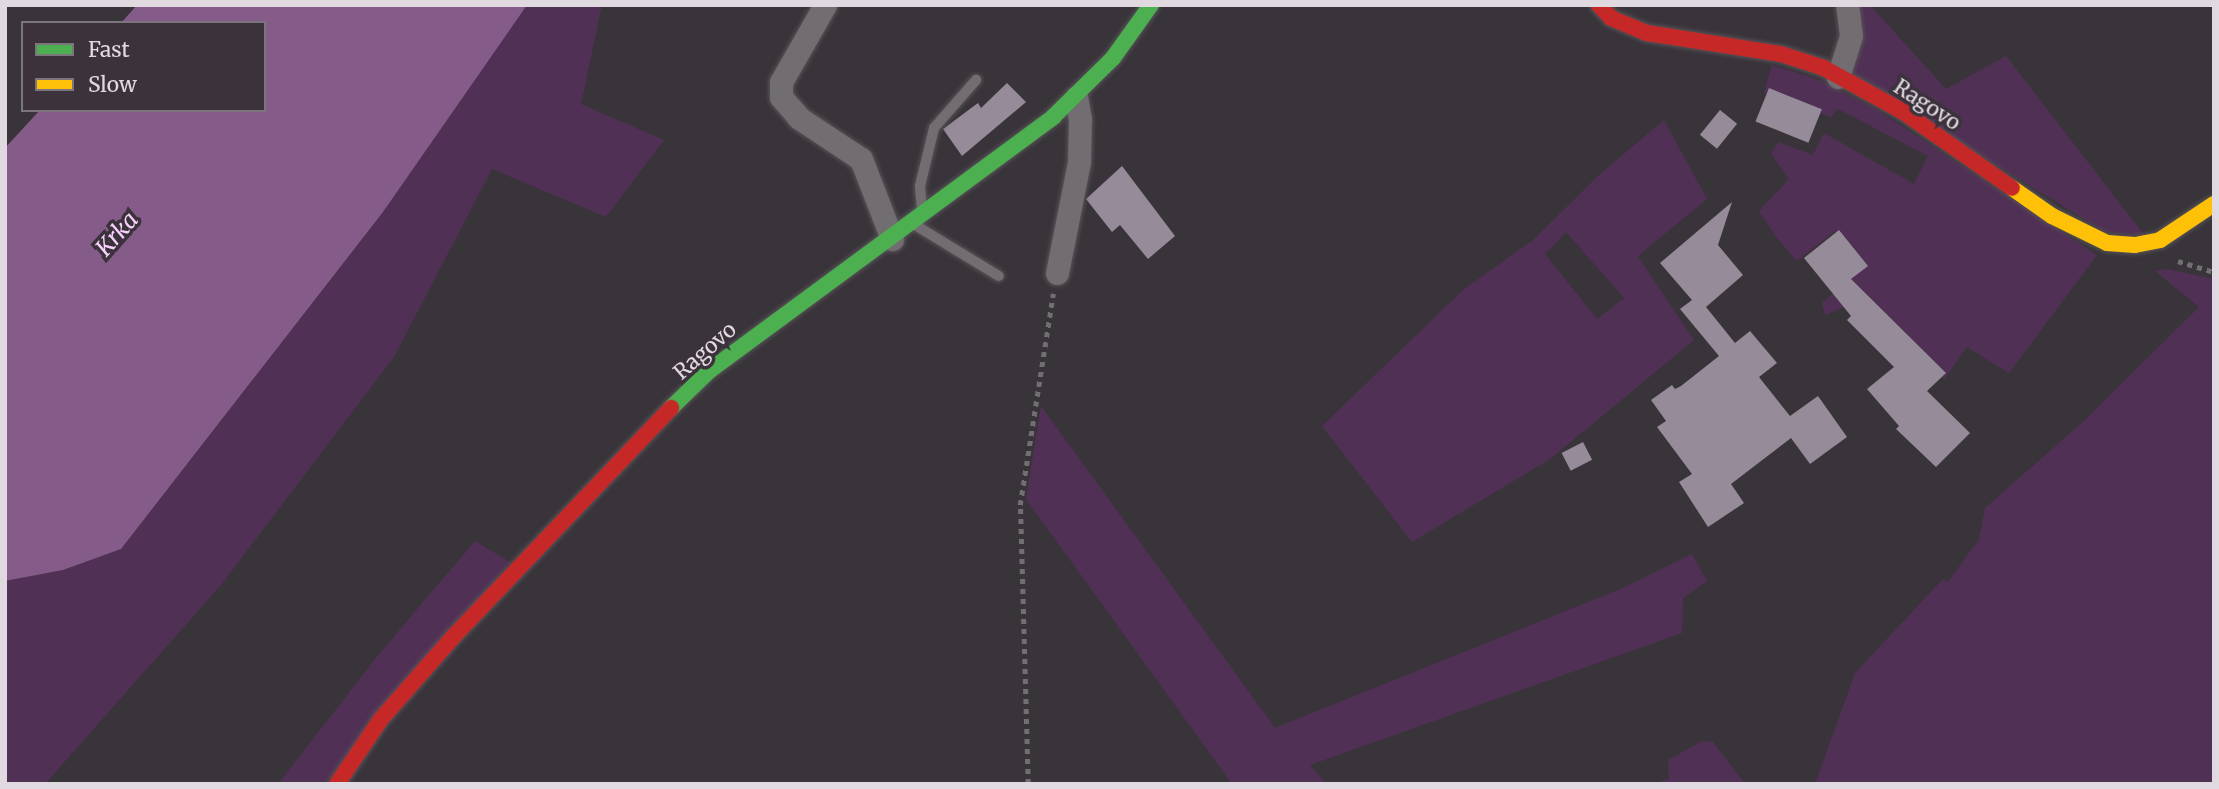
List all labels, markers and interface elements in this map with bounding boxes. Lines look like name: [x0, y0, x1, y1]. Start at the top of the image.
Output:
legend: [21, 21, 266, 112]
text: Fast: [88, 36, 130, 63]
text: Slow: [88, 71, 137, 98]
street label: Ragovo: [1889, 74, 1965, 136]
water label: Krka: [90, 206, 144, 262]
street label: Ragovo: [669, 317, 741, 385]

